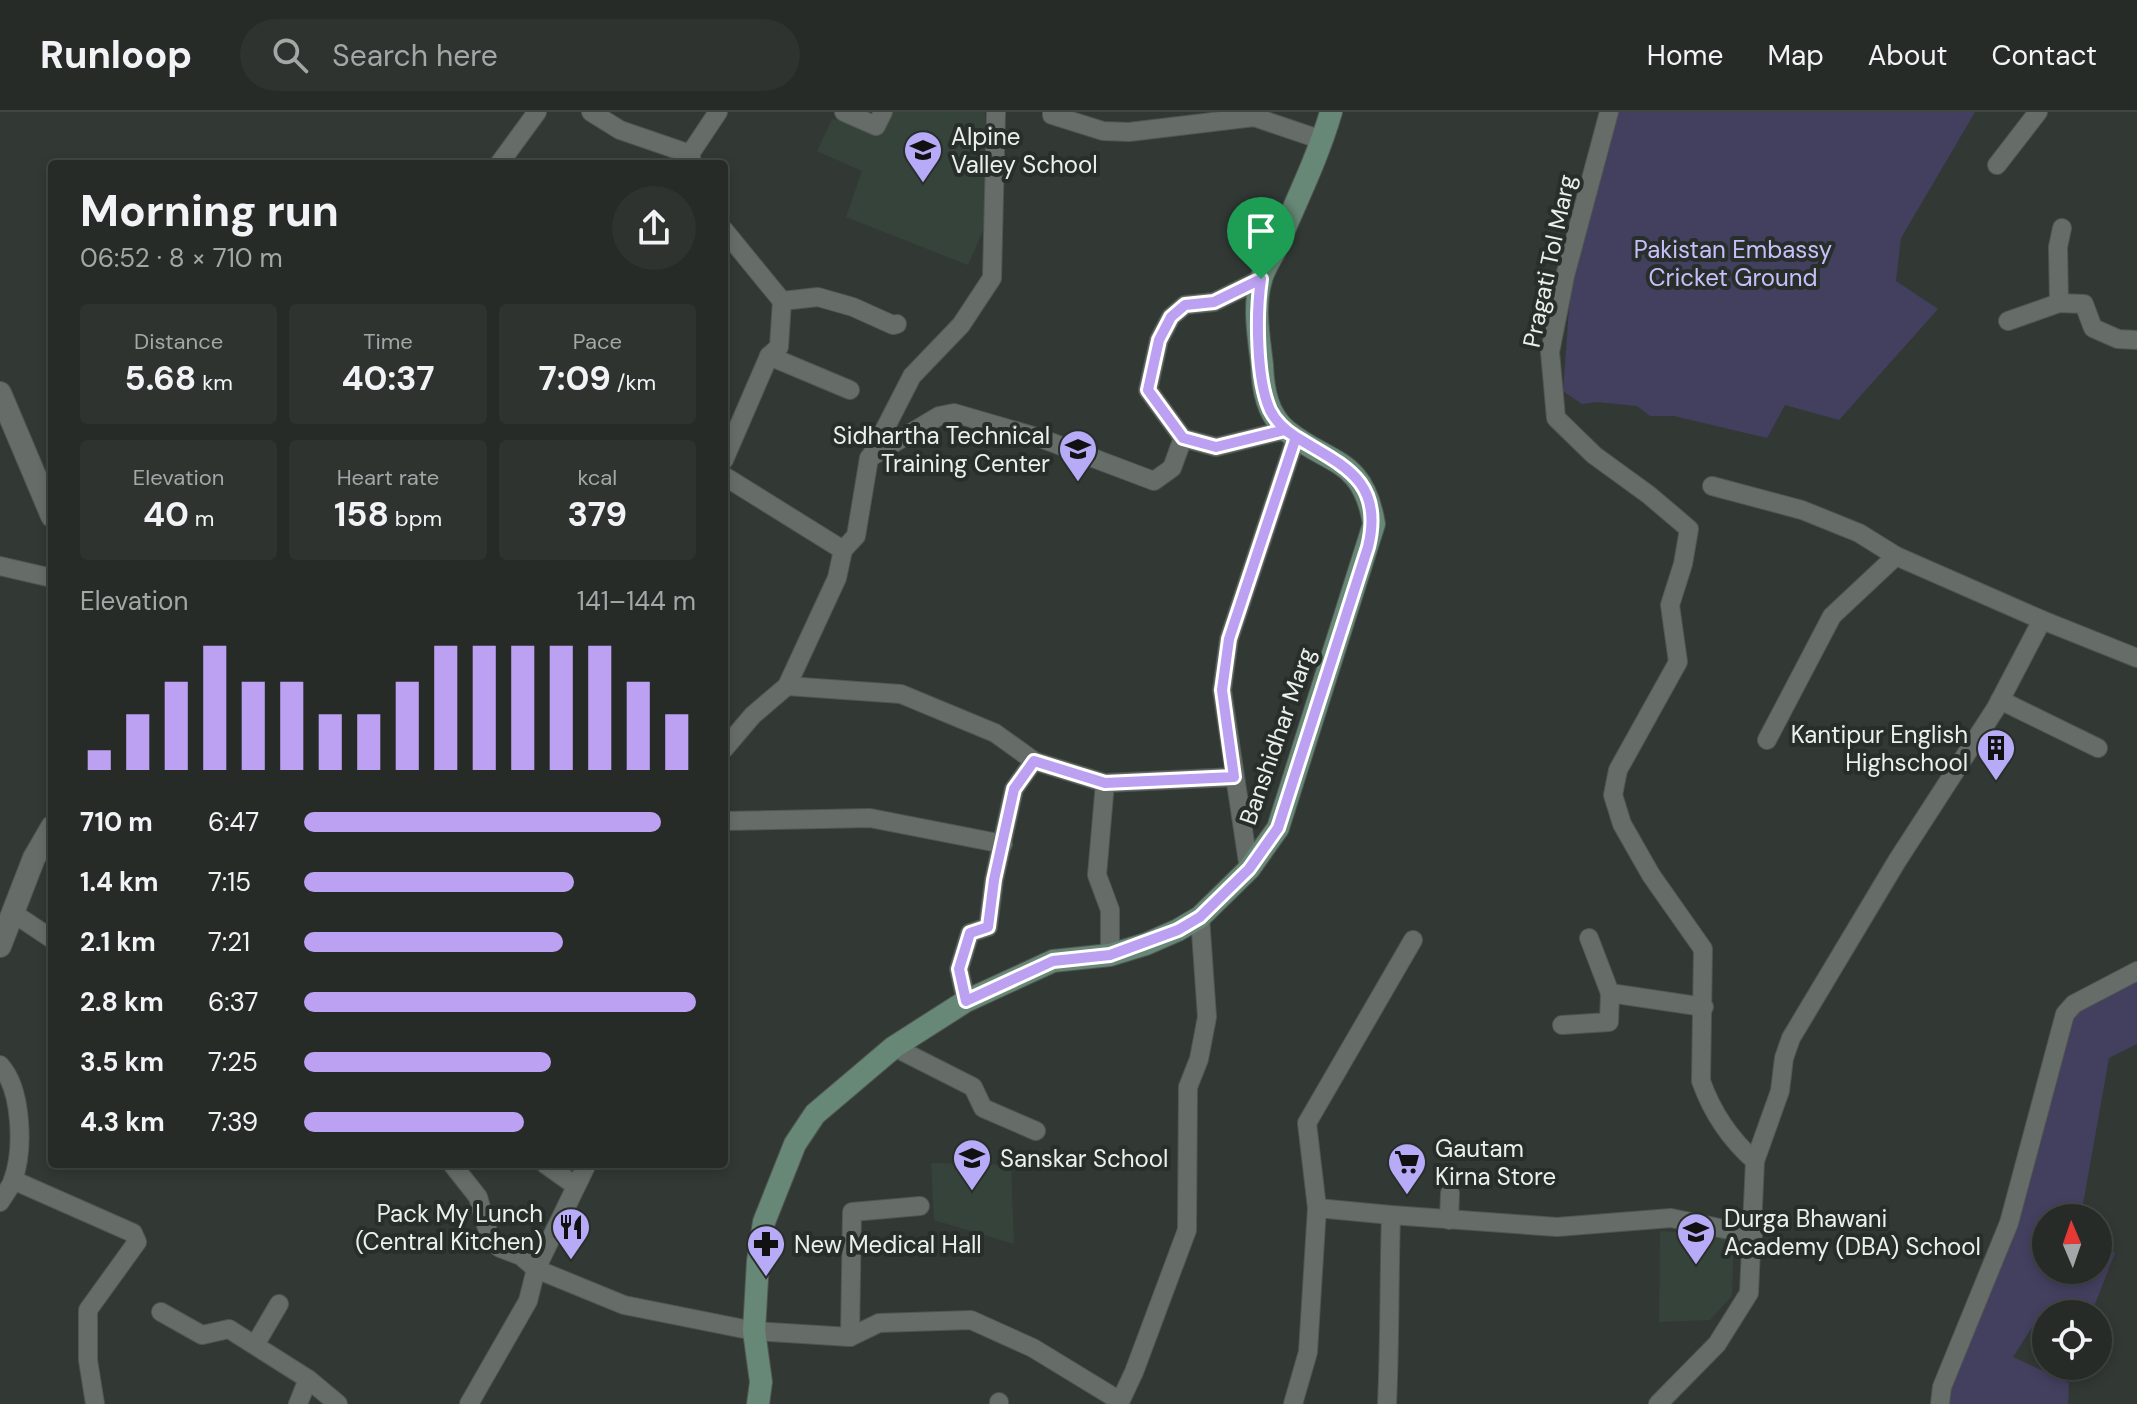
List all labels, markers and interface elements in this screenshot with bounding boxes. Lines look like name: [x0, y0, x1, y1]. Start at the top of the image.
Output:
search box: [240, 19, 800, 91]
text: Runloop: [40, 30, 192, 80]
icon: search: [268, 33, 312, 77]
text: Search here: [332, 36, 498, 75]
text: Home: [1647, 37, 1723, 74]
text: Map: [1767, 37, 1824, 74]
text: About: [1868, 37, 1947, 74]
text: Contact: [1991, 37, 2097, 74]
place label: Alpine Valley School: [951, 121, 1098, 180]
school or university icon: Alpine Valley School: [902, 129, 944, 184]
street label: Pragati Tol Marg: [1516, 172, 1582, 350]
text: Morning run: [80, 182, 339, 240]
button: share: [612, 186, 696, 270]
pin: [1227, 197, 1295, 279]
icon: arrive: [1239, 209, 1283, 253]
park label: Pakistan Embassy Cricket Ground: [1634, 234, 1832, 293]
text: 06:52 · 8 × 710 m: [80, 241, 283, 275]
text: Distance: [134, 327, 223, 356]
text: Time: [363, 327, 413, 356]
text: Pace: [573, 327, 622, 356]
text: 5.68: [125, 356, 196, 401]
text: 40:37: [341, 356, 435, 401]
text: 7:09: [539, 356, 611, 401]
text: km: [196, 368, 233, 397]
text: /km: [611, 368, 656, 397]
place label: Sidhartha Technical Training Center: [833, 420, 1050, 479]
school or university icon: Sidhartha Technical Training Center: [1057, 428, 1099, 483]
text: Elevation: [133, 463, 225, 492]
text: Heart rate: [337, 463, 439, 492]
text: kcal: [577, 463, 617, 492]
text: 40: [143, 492, 189, 537]
text: 158: [334, 492, 389, 537]
text: 379: [567, 492, 627, 537]
text: m: [189, 504, 214, 533]
text: bpm: [389, 504, 442, 533]
text: Elevation: [80, 584, 188, 618]
text: 141–144 m: [577, 584, 696, 618]
street label: Banshidhar Marg: [1232, 643, 1322, 829]
place label: Kantipur English Highschool: [1791, 719, 1968, 778]
building icon: Kantipur English Highschool: [1975, 727, 2017, 782]
text: 710 m: [80, 805, 153, 839]
text: 6:47: [208, 805, 259, 839]
text: 1.4 km: [80, 865, 159, 899]
text: 7:15: [208, 865, 251, 899]
text: 2.1 km: [80, 925, 156, 959]
text: 7:21: [208, 925, 250, 959]
text: 2.8 km: [80, 985, 164, 1019]
text: 6:37: [208, 985, 258, 1019]
text: 3.5 km: [80, 1045, 164, 1079]
text: 7:25: [208, 1045, 258, 1079]
text: 4.3 km: [80, 1105, 165, 1139]
text: 7:39: [208, 1105, 258, 1139]
place label: Gautam Kirna Store: [1435, 1133, 1556, 1192]
school or university icon: Sanskar School: [951, 1137, 993, 1192]
supermarket icon: Gautam Kirna Store: [1386, 1141, 1428, 1196]
place label: Sanskar School: [1000, 1143, 1168, 1174]
place label: Pack My Lunch (Central Kitchen): [355, 1198, 543, 1257]
place label: Durga Bhawani Academy (DBA) School: [1724, 1203, 1981, 1262]
north arrow: [2032, 1204, 2112, 1284]
map controls: [2032, 1204, 2112, 1380]
restaurant icon: Pack My Lunch (Central Kitchen): [550, 1206, 592, 1261]
school or university icon: Durga Bhawani Academy (DBA) School: [1675, 1211, 1717, 1266]
pharmacy icon: New Medical Hall: [745, 1223, 787, 1278]
place label: New Medical Hall: [794, 1229, 982, 1260]
button: locate: [2032, 1300, 2112, 1380]

